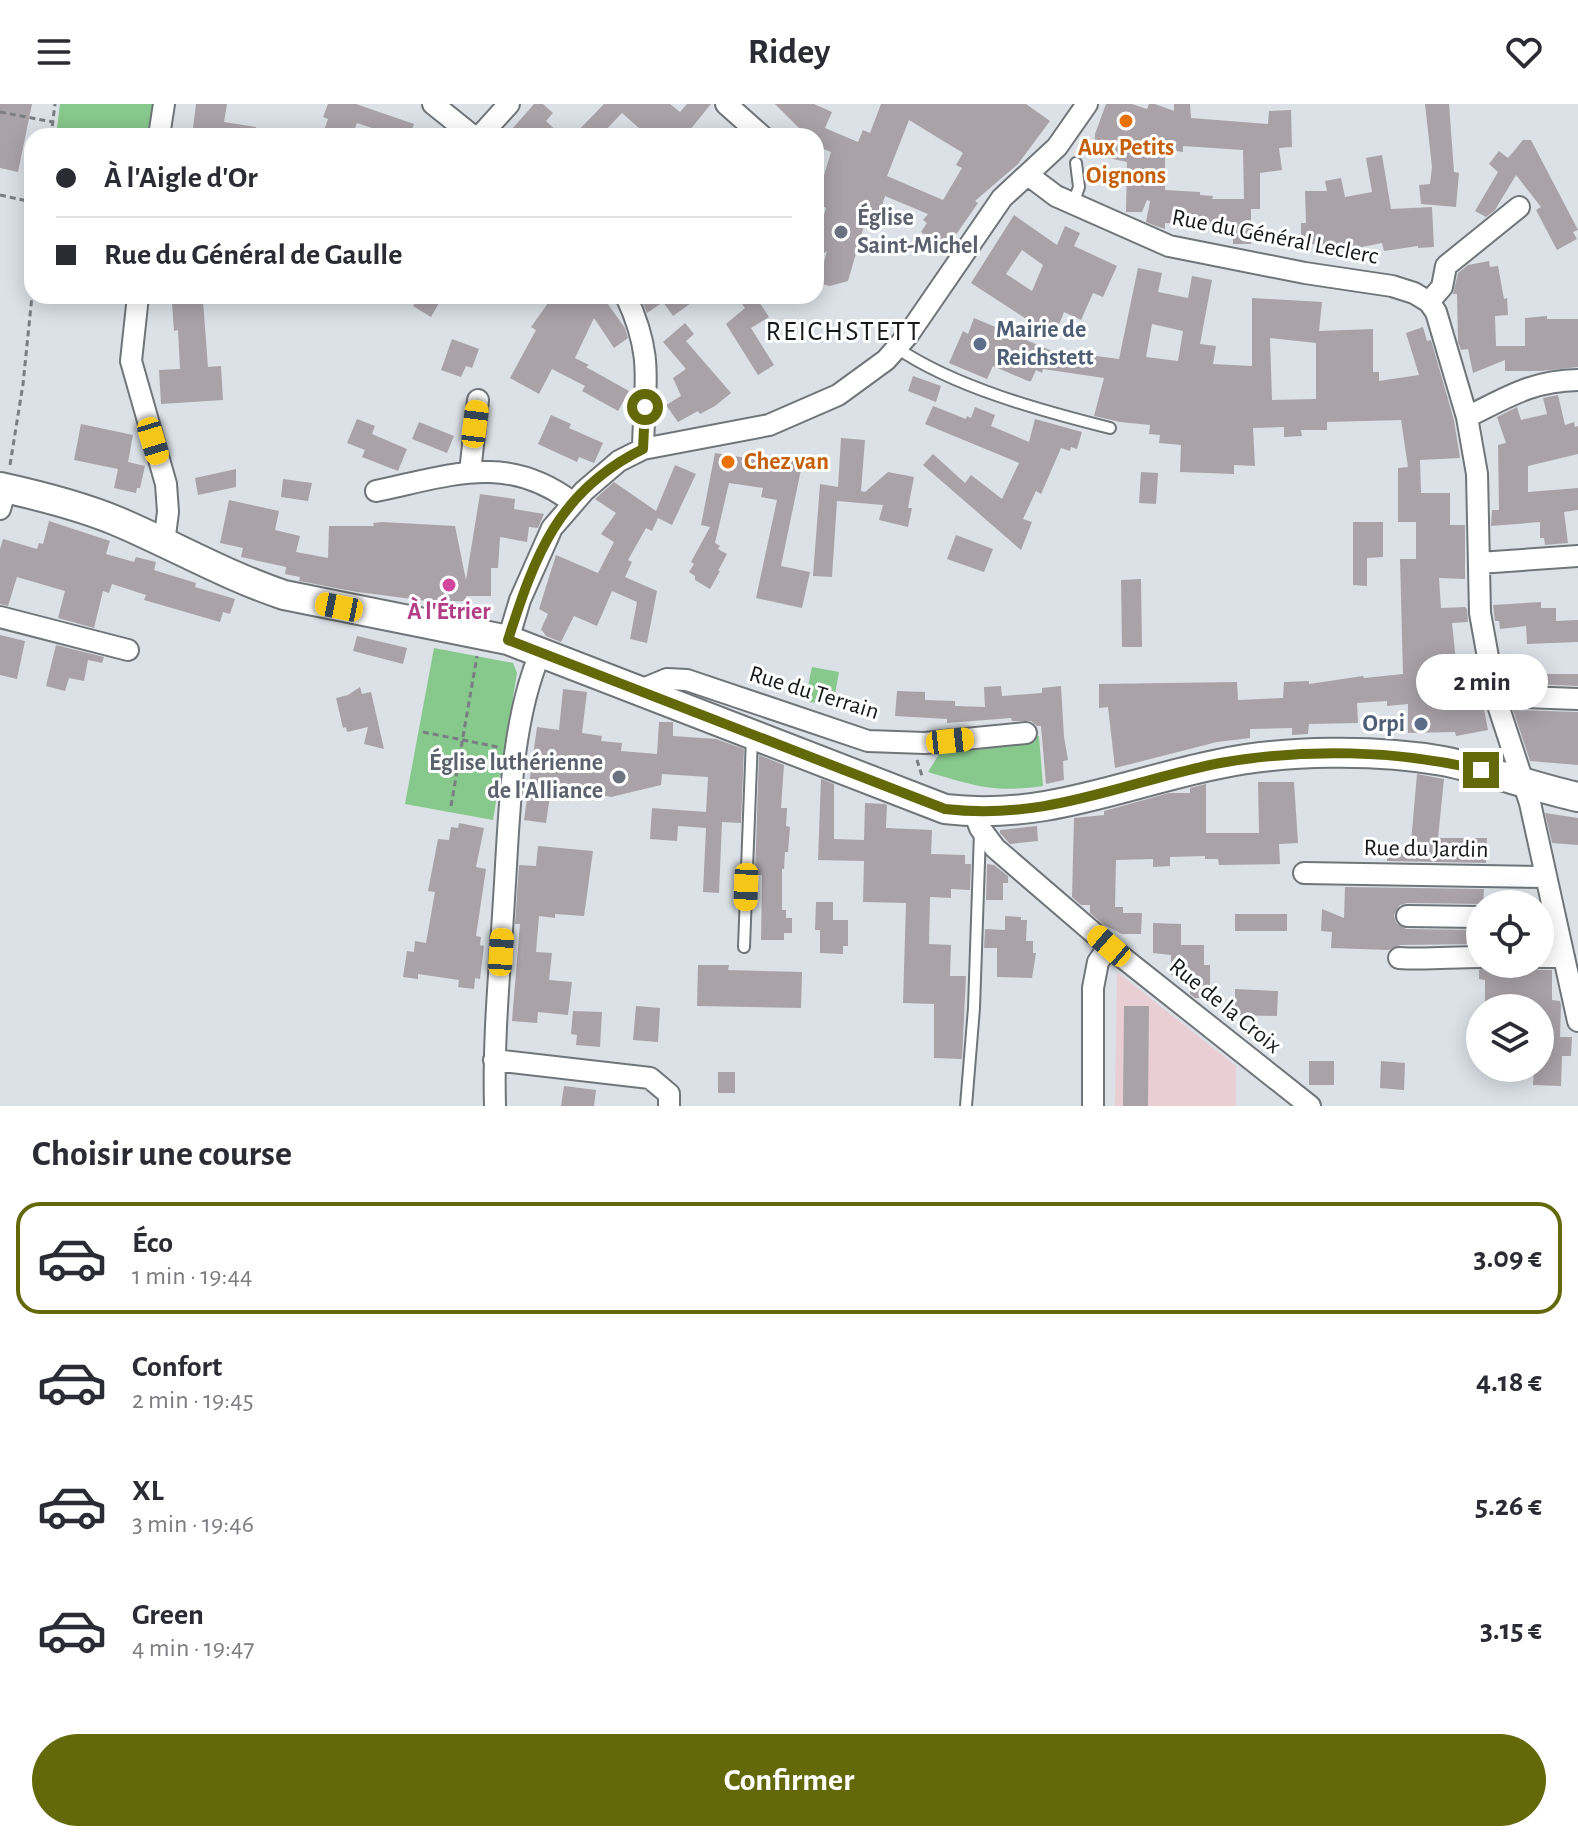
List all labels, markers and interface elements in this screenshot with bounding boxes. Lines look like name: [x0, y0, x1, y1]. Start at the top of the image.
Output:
icon: menu: [32, 30, 76, 74]
icon: heart: [1502, 30, 1546, 74]
text: Ridey: [748, 34, 830, 70]
marker: Aux Petits Oignons: [1117, 112, 1135, 130]
place label: Aux Petits Oignons: [1078, 136, 1174, 188]
text: À l'Aigle d'Or: [104, 163, 258, 193]
place label: Église Saint-Michel: [857, 202, 978, 258]
street label: Rue du Général Leclerc: [1170, 205, 1380, 269]
marker: Église Saint-Michel: [832, 223, 850, 241]
text: Rue du Général de Gaulle: [104, 240, 402, 270]
district label: REICHSTETT: [765, 318, 923, 346]
place label: Mairie de Reichstett: [996, 318, 1094, 370]
marker: Mairie de Reichstett: [971, 335, 989, 353]
route start: [627, 389, 663, 425]
car: [460, 399, 490, 449]
car: [135, 415, 171, 467]
place label: Chez van: [744, 450, 829, 474]
marker: Chez van: [719, 453, 737, 471]
marker: À l'Étrier: [440, 576, 458, 594]
car: [313, 591, 365, 623]
place label: À l'Étrier: [407, 596, 491, 624]
callout: 2 min: [1415, 654, 1547, 710]
street label: Rue du Terrain: [746, 662, 882, 724]
text: 2 min: [1453, 669, 1511, 695]
place label: Orpi: [1363, 712, 1405, 736]
marker: Orpi: [1412, 715, 1430, 733]
car: [925, 727, 975, 755]
place label: Église luthérienne de l'Alliance: [429, 747, 603, 803]
route end: [1463, 752, 1499, 788]
marker: Église luthérienne de l'Alliance: [610, 768, 628, 786]
street label: Rue du Jardin: [1363, 836, 1489, 862]
car: [733, 863, 759, 911]
map controls: [1466, 890, 1554, 1082]
button: locate: [1466, 890, 1554, 978]
car: [1083, 921, 1135, 971]
car: [487, 927, 515, 977]
street label: Rue de la Croix: [1164, 954, 1286, 1059]
button: layers: [1466, 994, 1554, 1082]
text: Choisir une course: [32, 1136, 292, 1172]
icon: car: [36, 1222, 108, 1294]
text: Éco: [132, 1228, 173, 1258]
text: 3.09 €: [1474, 1243, 1542, 1273]
text: 1 min · 19:44: [132, 1263, 252, 1289]
icon: car: [36, 1346, 108, 1418]
text: Confort: [132, 1352, 222, 1382]
text: 4.18 €: [1476, 1367, 1542, 1397]
text: 2 min · 19:45: [132, 1387, 254, 1413]
icon: car: [36, 1470, 108, 1542]
text: XL: [132, 1476, 164, 1506]
text: 5.26 €: [1475, 1491, 1542, 1521]
text: 3 min · 19:46: [132, 1511, 254, 1537]
icon: car: [36, 1594, 108, 1666]
text: Green: [132, 1600, 204, 1630]
text: 3.15 €: [1480, 1615, 1542, 1645]
text: 4 min · 19:47: [132, 1635, 254, 1661]
button: Confirmer: [32, 1734, 1546, 1826]

